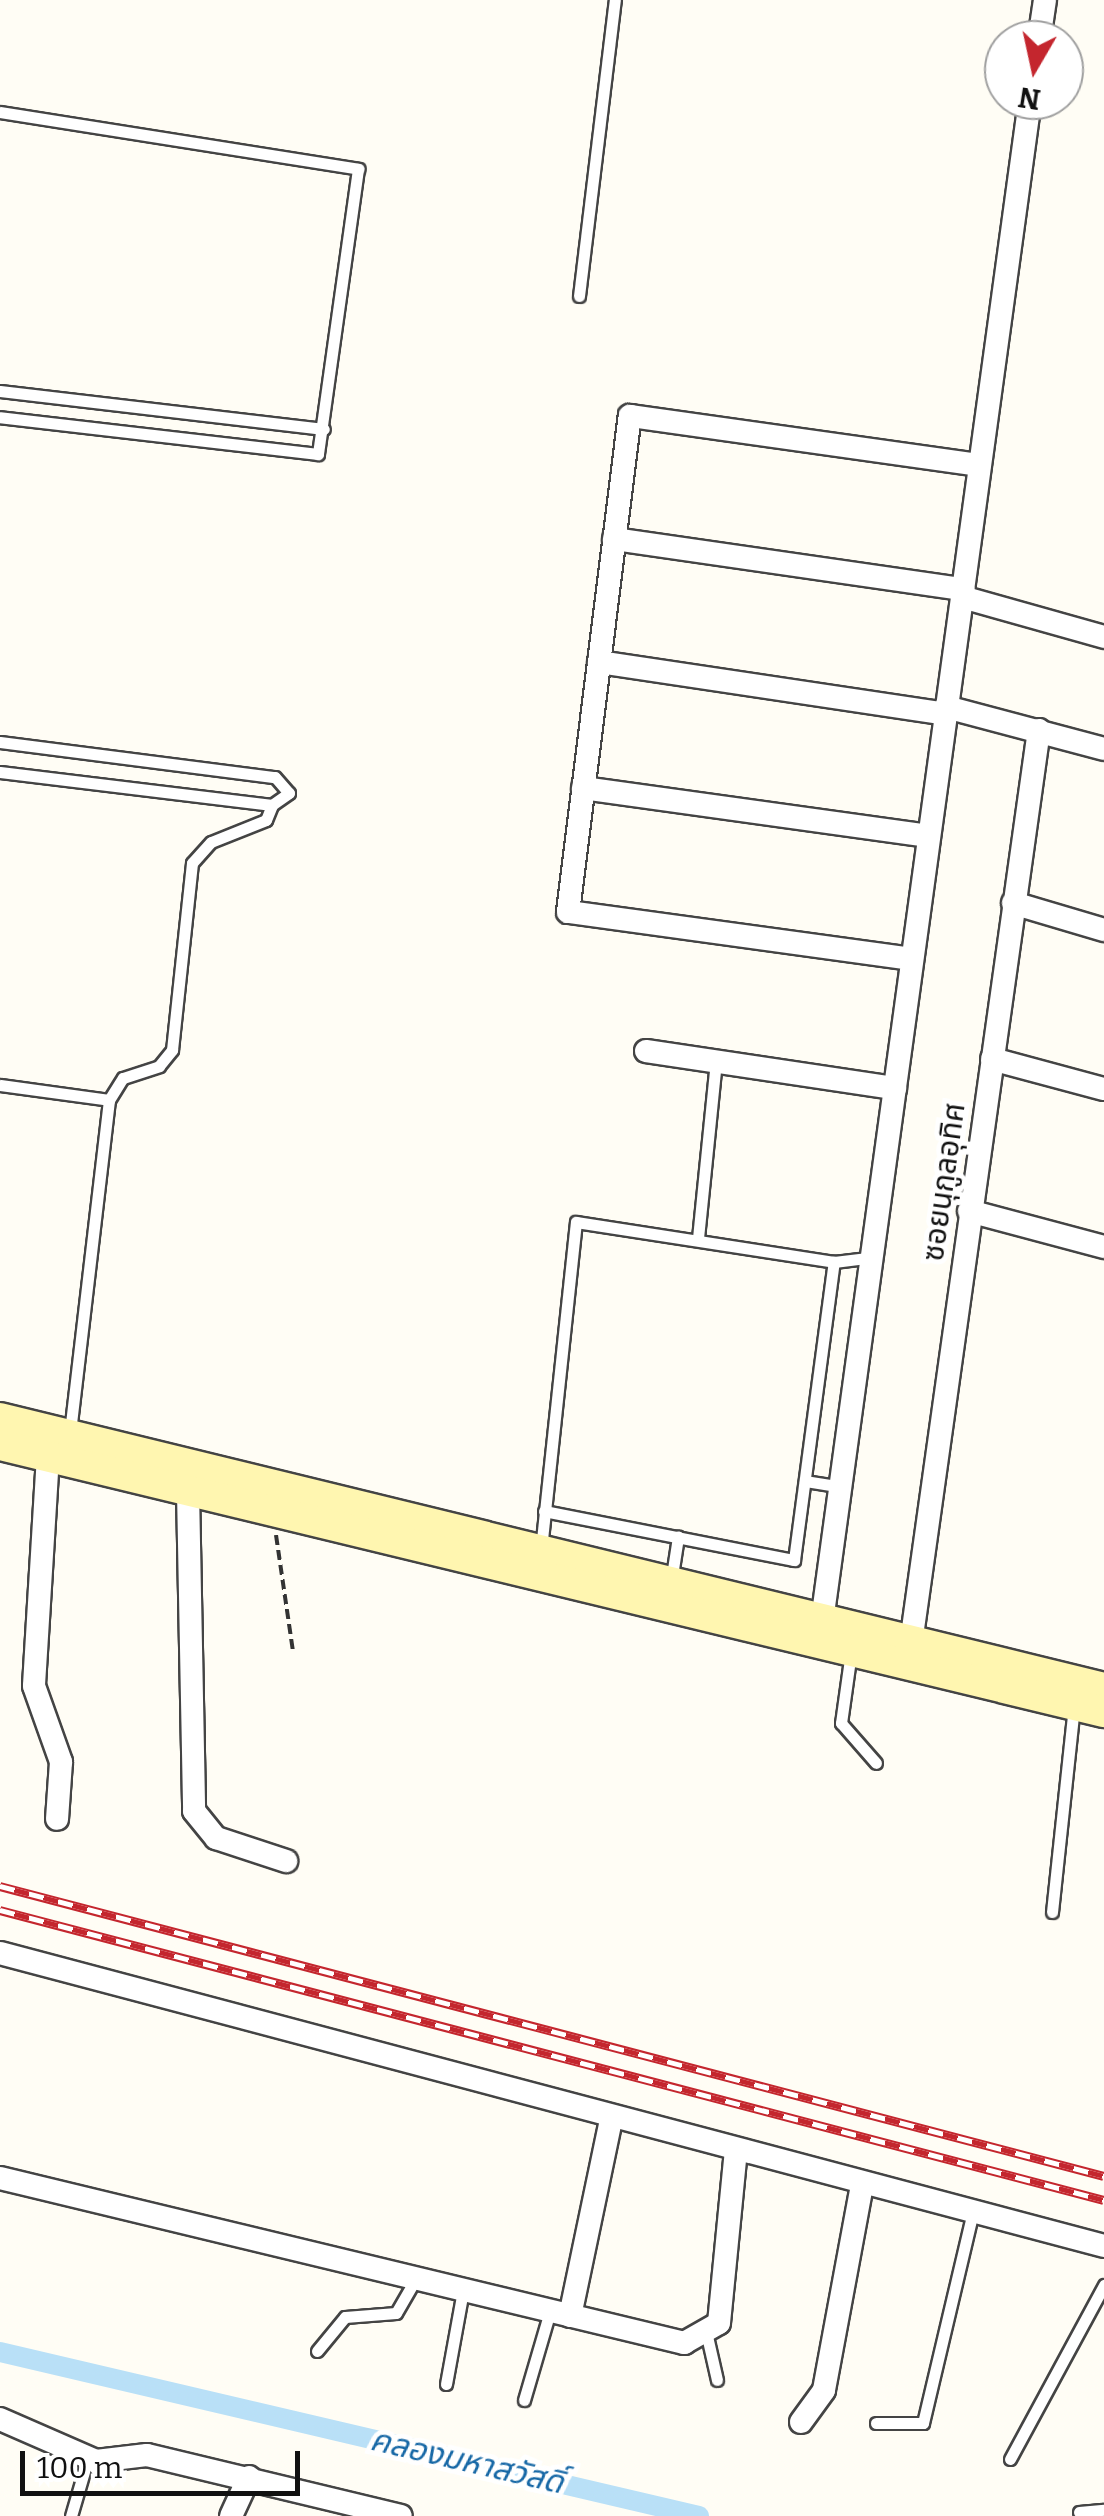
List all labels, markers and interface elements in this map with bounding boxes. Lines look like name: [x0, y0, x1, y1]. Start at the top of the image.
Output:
north arrow: [984, 20, 1084, 120]
text: N: [1016, 80, 1043, 116]
street label: ซอยนุกูลอุทิศ: [915, 1100, 973, 1264]
water label: คลองมหาสวัสดิ์: [367, 2420, 567, 2502]
scale bar: [25, 2431, 305, 2493]
text: 100 m: [37, 2450, 122, 2486]

